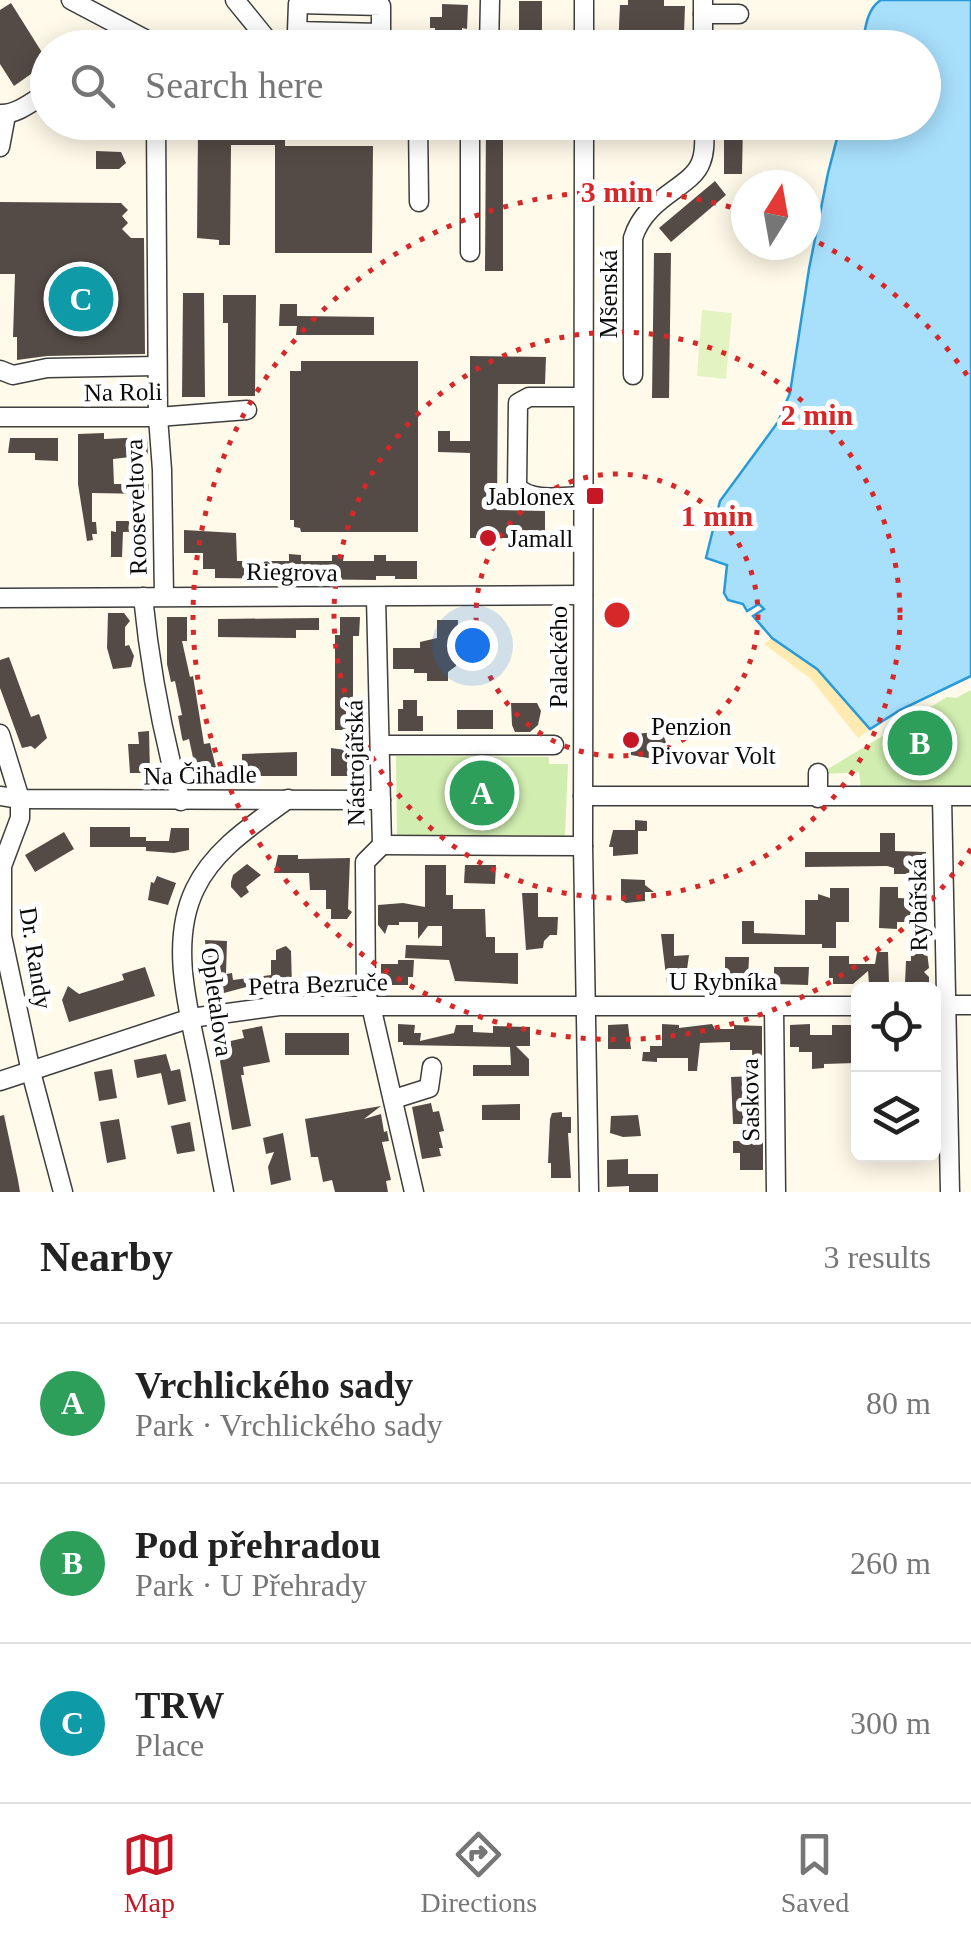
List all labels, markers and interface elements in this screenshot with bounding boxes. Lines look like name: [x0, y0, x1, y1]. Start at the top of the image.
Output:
search box: [30, 30, 941, 140]
icon: search: [65, 58, 120, 113]
text: Search here: [145, 64, 323, 106]
north arrow: [731, 170, 821, 260]
text: 3 min: [581, 175, 654, 208]
street label: Mšenská: [595, 250, 622, 338]
pin: C: [48, 262, 114, 336]
street label: Na Roli: [84, 378, 163, 406]
text: 2 min: [781, 398, 854, 431]
street label: Rooseveltova: [120, 439, 152, 575]
place label: Jablonex: [486, 483, 575, 510]
marker: Jablonex: [584, 485, 606, 507]
text: 1 min: [681, 499, 754, 532]
place label: Jamall: [508, 525, 573, 552]
marker: Jamall: [477, 527, 499, 549]
street label: Riegrova: [246, 558, 338, 586]
centre of rings: [599, 597, 635, 633]
street label: Palackého: [545, 606, 572, 708]
your location: [447, 620, 498, 671]
street label: Nástrojářská: [340, 700, 370, 826]
pin: B: [888, 706, 952, 780]
place label: Penzion Pivovar Volt: [651, 713, 776, 769]
marker: Penzion Pivovar Volt: [620, 729, 642, 751]
pin: A: [450, 756, 514, 830]
street label: Na Čihadle: [143, 761, 257, 789]
street label: Rybářská: [904, 858, 932, 952]
street label: Dr. Randy: [15, 905, 57, 1011]
street label: Opletalova: [196, 946, 238, 1058]
street label: Petra Bezruče: [248, 968, 388, 1000]
street label: U Rybníka: [669, 968, 777, 995]
map controls: [851, 982, 941, 1162]
button: locate: [851, 982, 941, 1072]
street label: Saskova: [736, 1058, 764, 1142]
button: layers: [851, 1072, 941, 1162]
text: Nearby: [40, 1234, 173, 1280]
text: 3 results: [823, 1239, 931, 1275]
text: Vrchlického sady: [135, 1364, 413, 1406]
text: A: [61, 1385, 84, 1421]
text: 80 m: [866, 1385, 931, 1421]
text: Park · Vrchlického sady: [135, 1407, 443, 1443]
text: Pod přehradou: [135, 1524, 381, 1566]
text: B: [62, 1545, 83, 1581]
text: 260 m: [850, 1545, 931, 1581]
text: Park · U Přehrady: [135, 1567, 367, 1603]
text: TRW: [135, 1684, 224, 1726]
text: C: [61, 1705, 84, 1741]
text: 300 m: [850, 1705, 931, 1741]
text: Place: [135, 1727, 204, 1763]
tab: Map: [122, 1827, 177, 1919]
tab: Directions: [420, 1827, 537, 1919]
tab: Saved: [781, 1827, 849, 1919]

